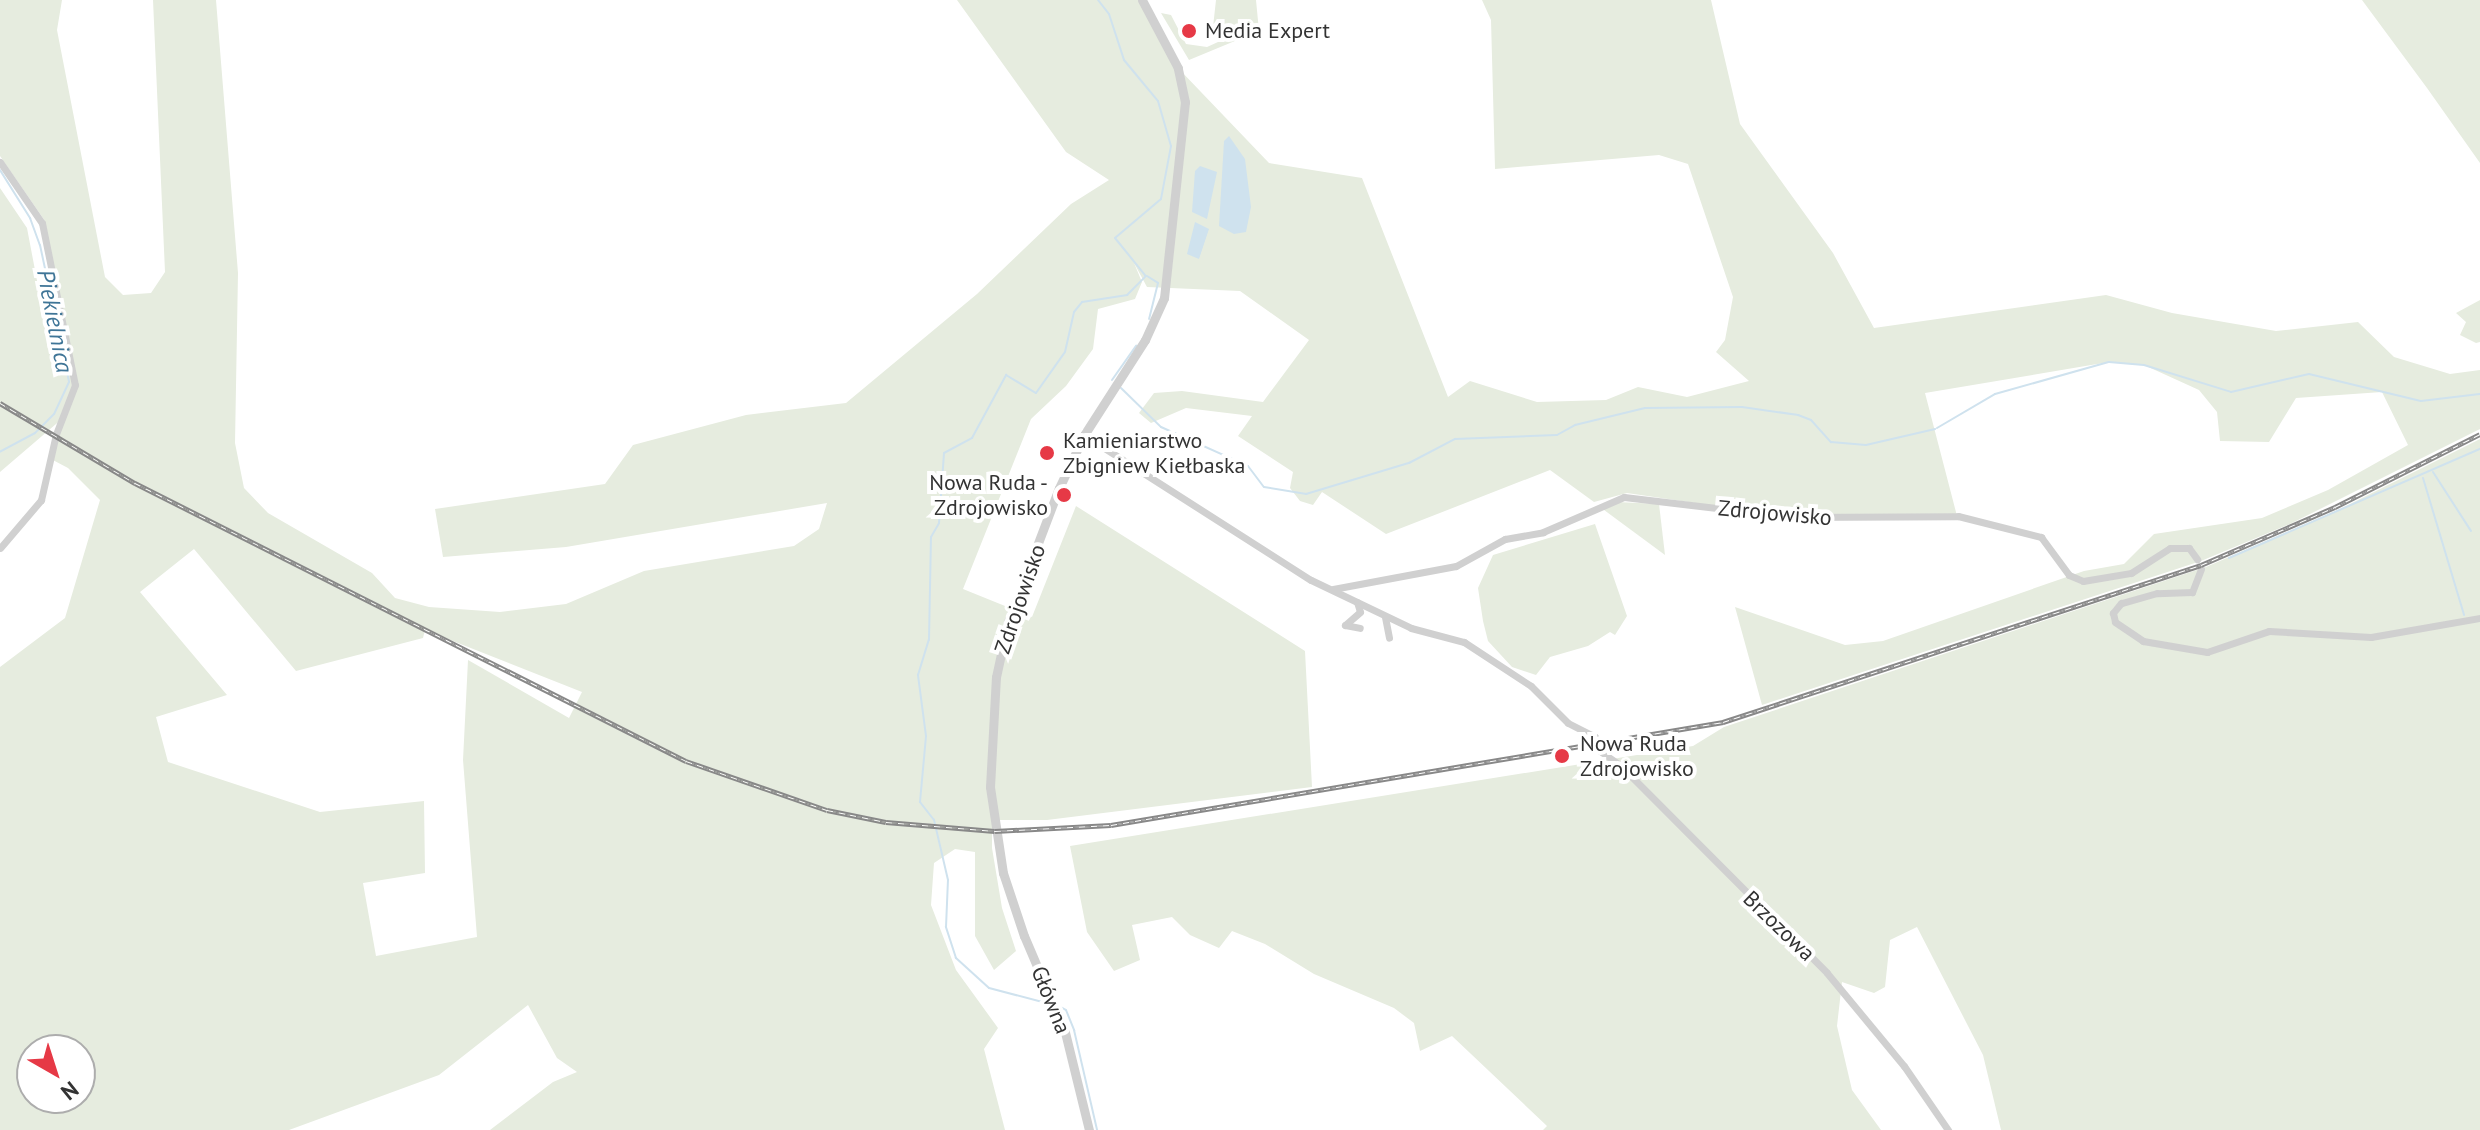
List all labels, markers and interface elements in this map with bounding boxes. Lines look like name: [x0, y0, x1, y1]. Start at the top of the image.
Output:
place label: Media Expert: [1205, 18, 1330, 44]
marker: Media Expert: [1180, 22, 1198, 40]
water label: Piekielnica: [31, 267, 79, 375]
place label: Kamieniarstwo Zbigniew Kiełbaska: [1063, 427, 1246, 478]
marker: Kamieniarstwo Zbigniew Kiełbaska: [1038, 444, 1056, 462]
place label: Nowa Ruda - Zdrojowisko: [927, 469, 1048, 520]
marker: Nowa Ruda - Zdrojowisko: [1055, 486, 1073, 504]
street label: Zdrojowisko: [1717, 495, 1833, 531]
street label: Zdrojowisko: [989, 541, 1051, 657]
place label: Nowa Ruda Zdrojowisko: [1580, 730, 1694, 782]
marker: Nowa Ruda Zdrojowisko: [1551, 745, 1573, 767]
street label: Brzozowa: [1738, 885, 1820, 967]
street label: Główna: [1026, 962, 1076, 1038]
north arrow: [16, 1034, 96, 1114]
text: N: [55, 1076, 84, 1107]

